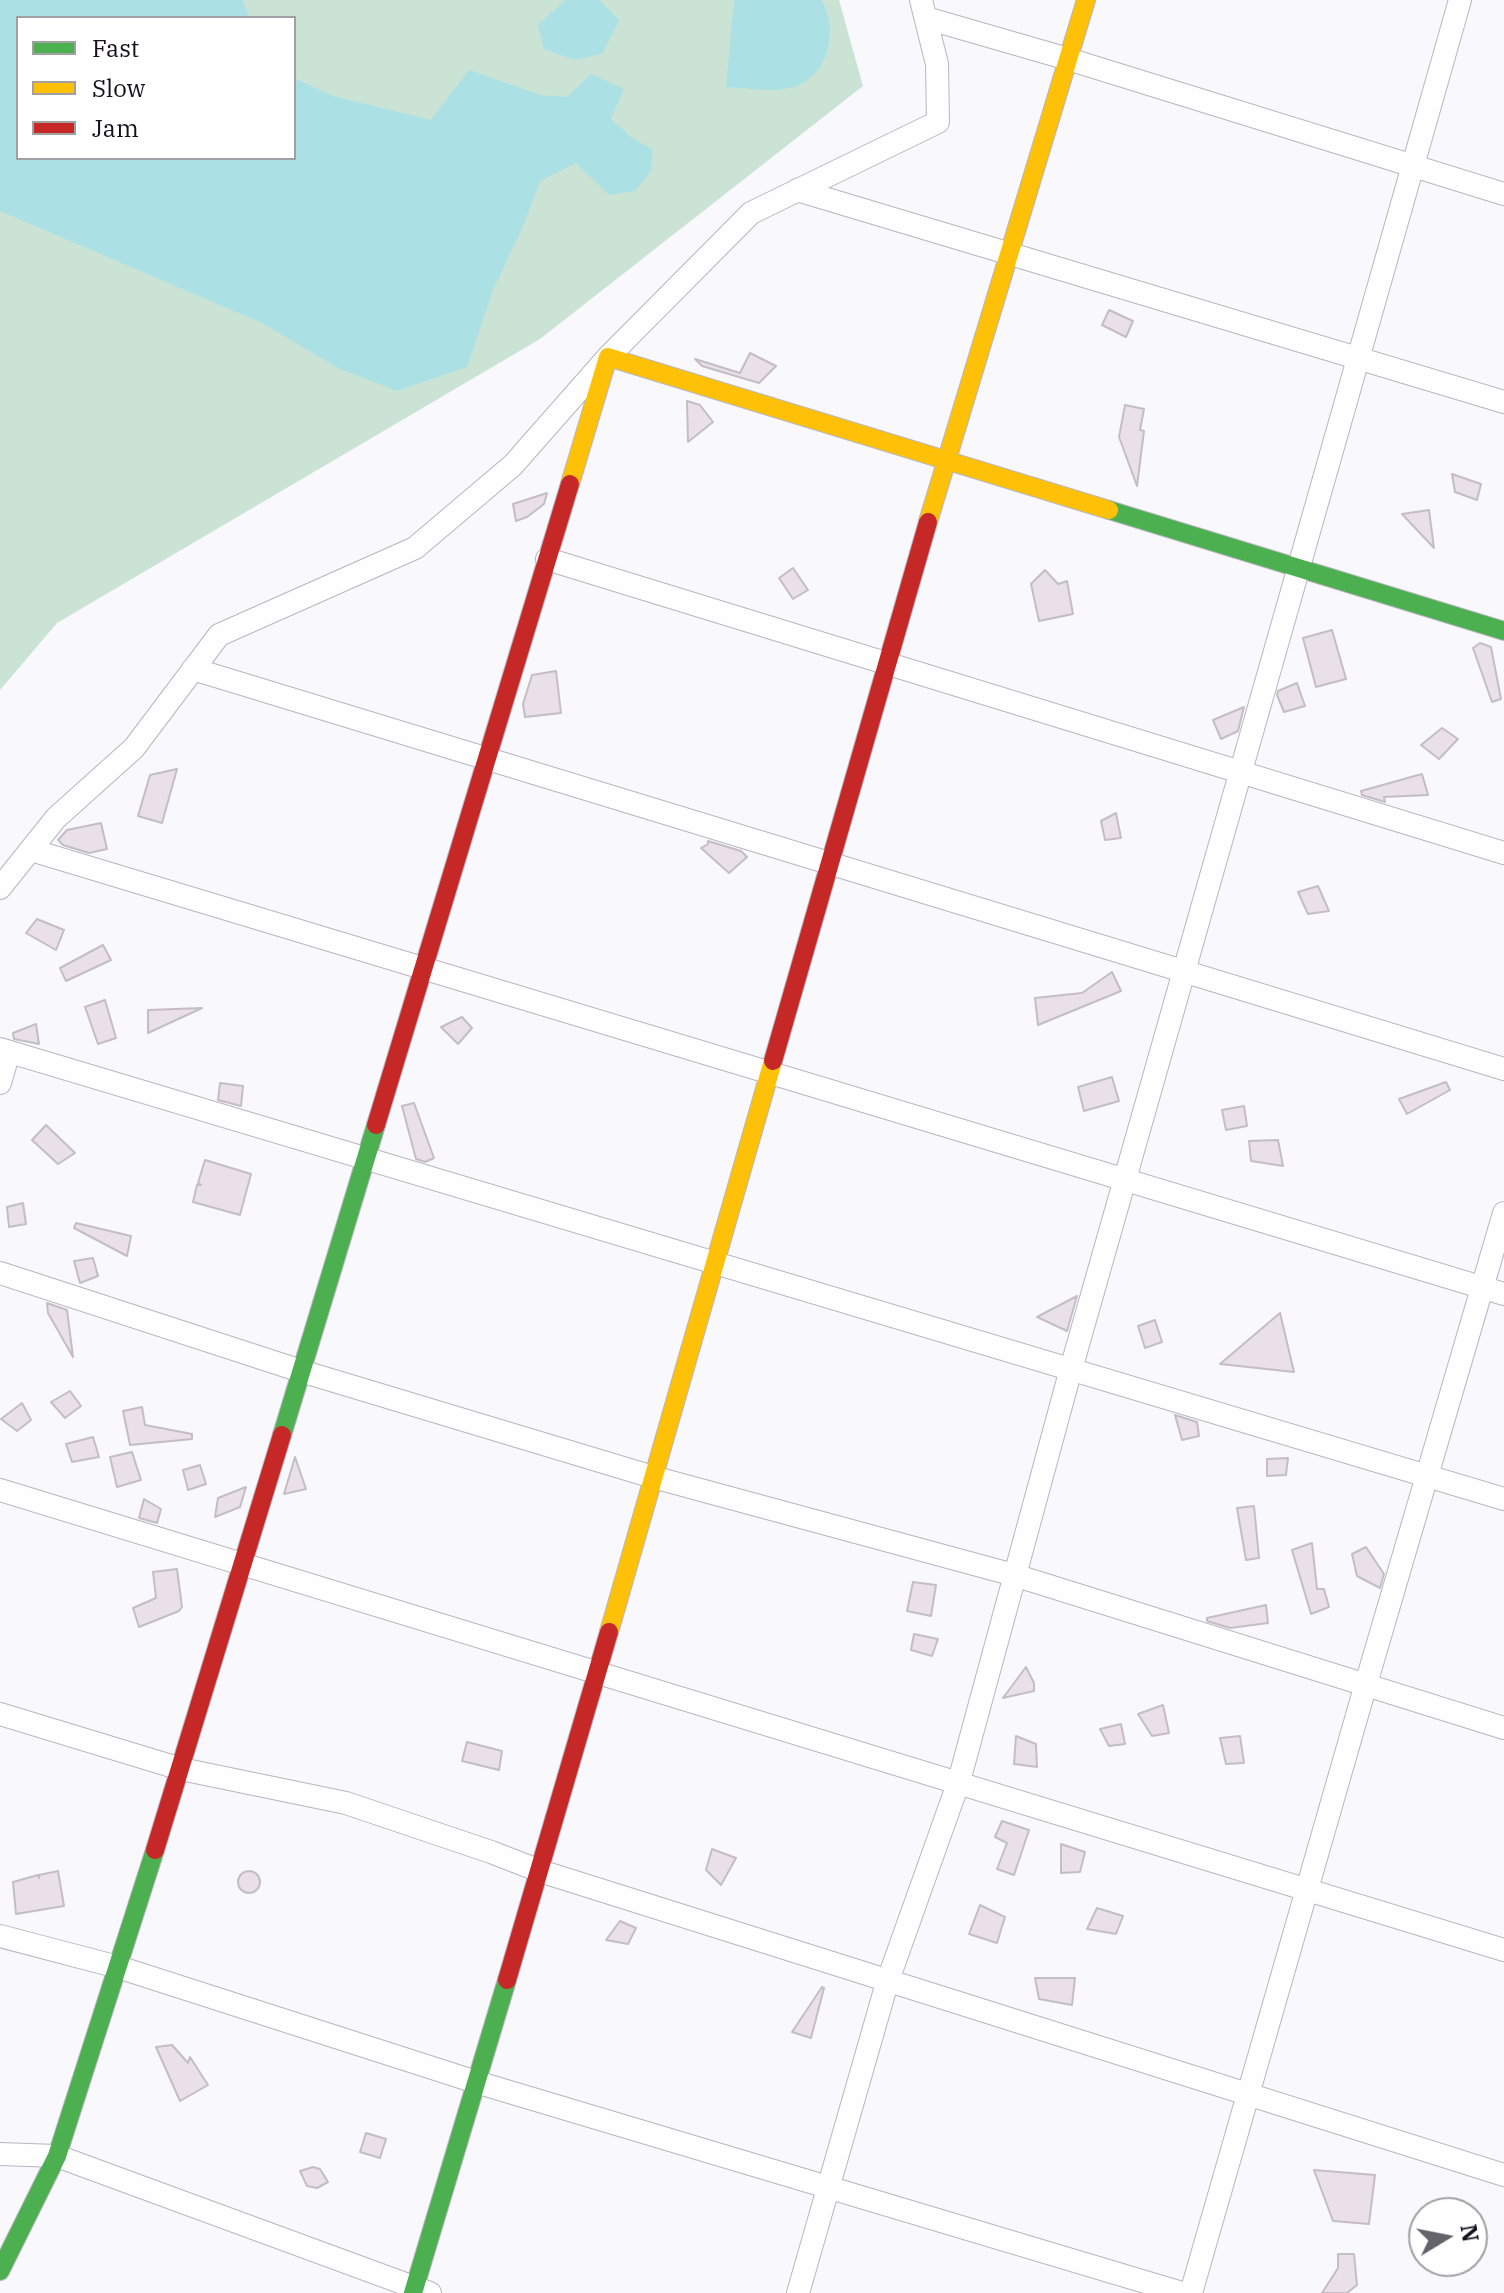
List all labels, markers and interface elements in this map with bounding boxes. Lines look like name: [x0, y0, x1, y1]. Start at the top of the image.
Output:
legend: [16, 16, 296, 160]
text: Fast: [92, 32, 139, 64]
text: Slow: [92, 72, 145, 104]
text: Jam: [92, 112, 139, 144]
north arrow: [1408, 2197, 1488, 2277]
text: N: [1454, 2222, 1486, 2244]

